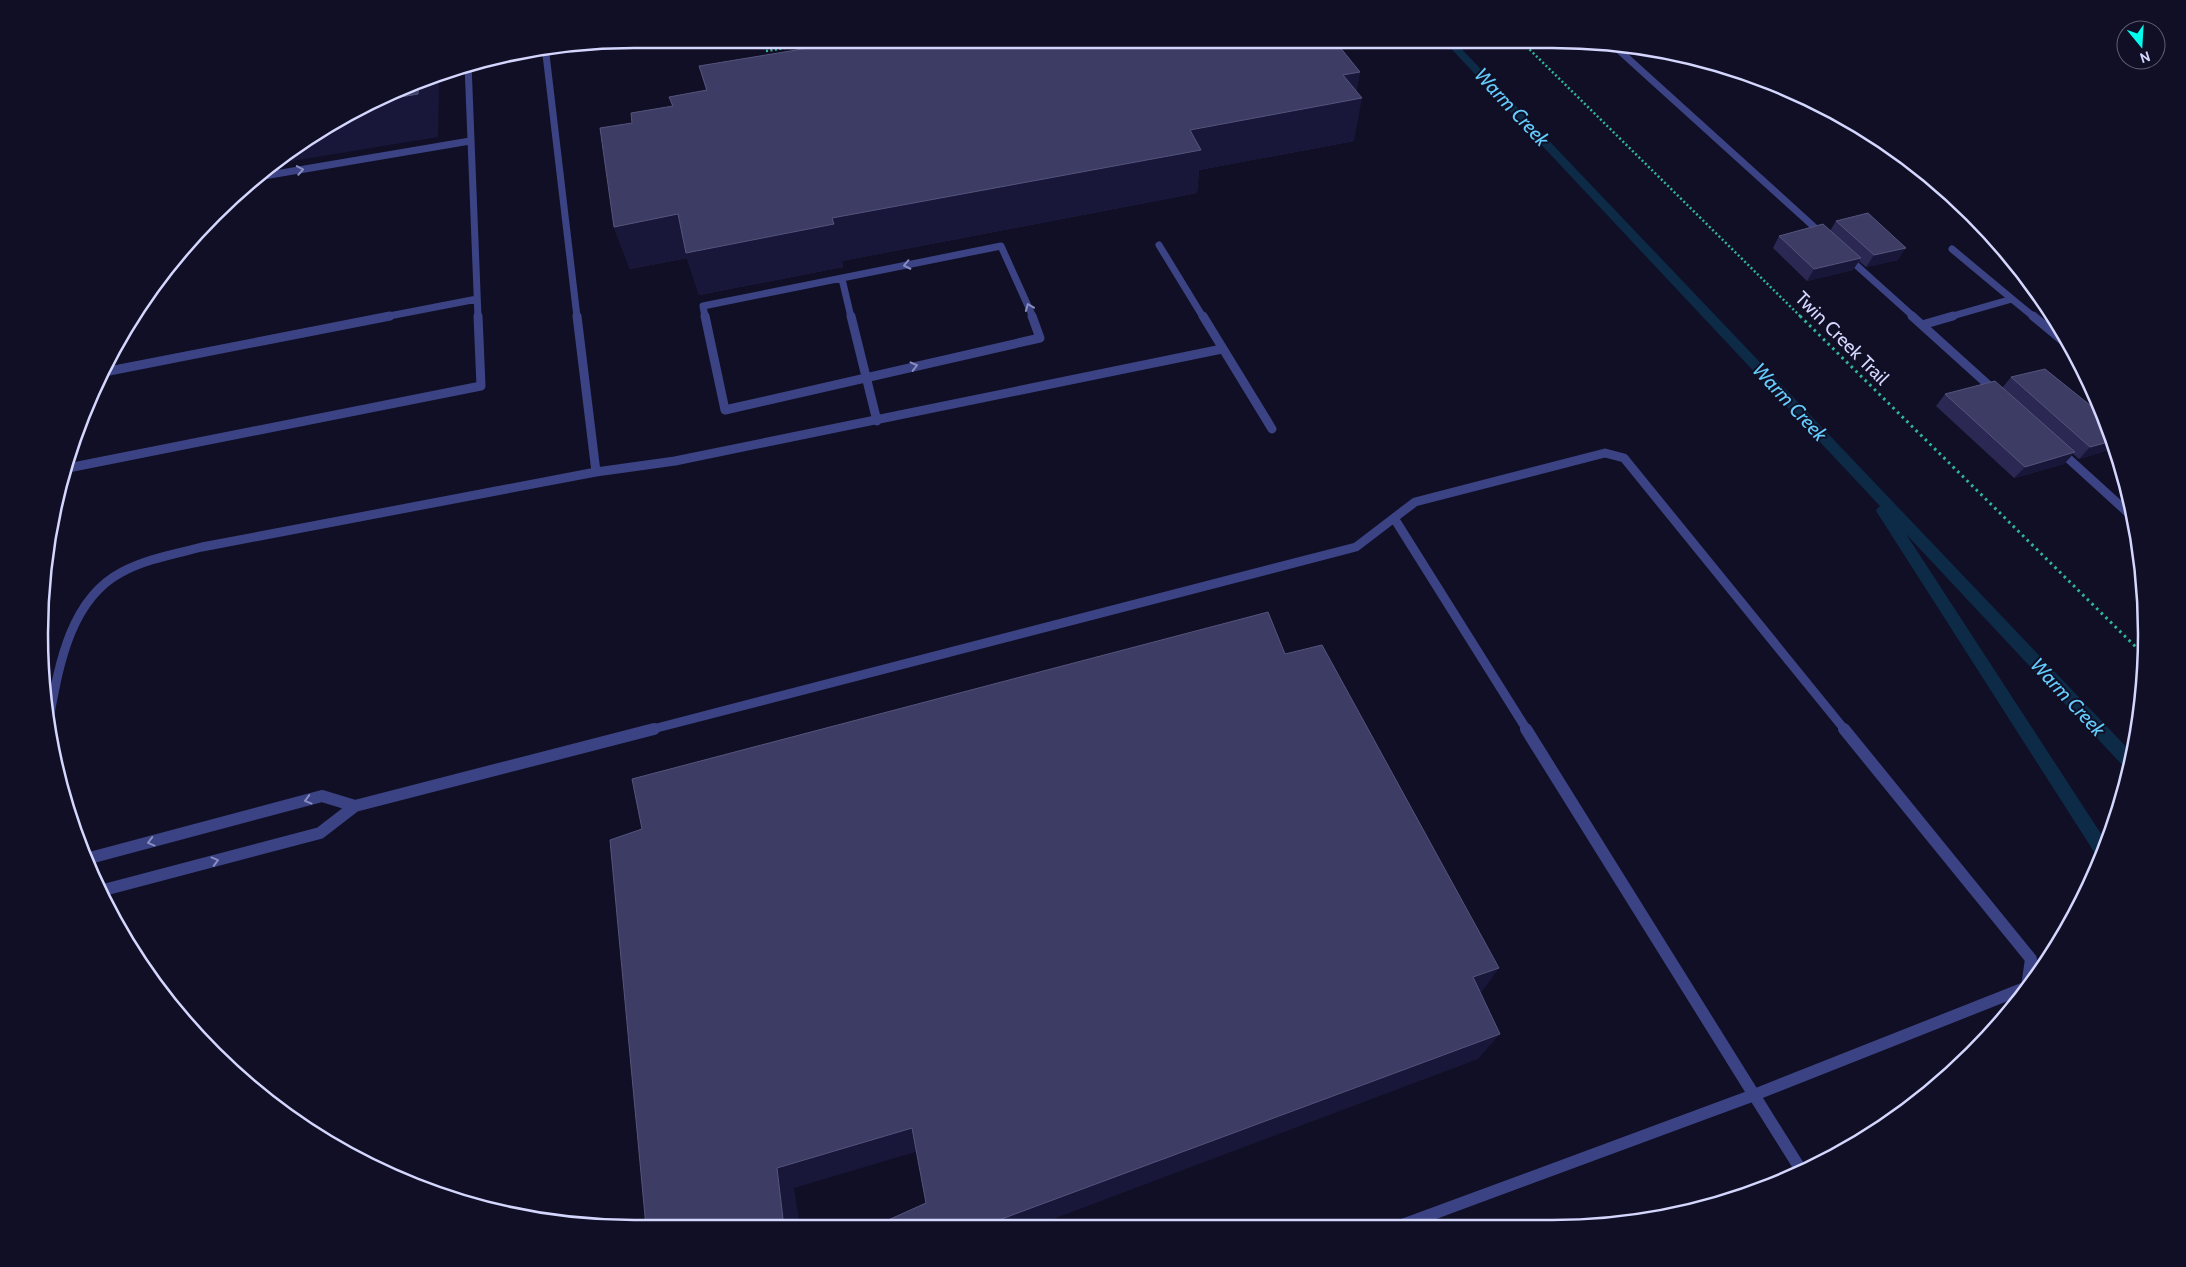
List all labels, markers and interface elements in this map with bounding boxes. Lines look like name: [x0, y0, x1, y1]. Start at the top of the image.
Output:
north arrow: [2116, 20, 2166, 70]
text: N: [2138, 47, 2153, 67]
water label: Warm Creek: [1470, 63, 1555, 152]
one-way arrow: [296, 166, 305, 176]
one-way arrow: [903, 259, 912, 269]
street label: Twin Creek Trail: [1790, 286, 1894, 390]
one-way arrow: [1025, 303, 1035, 312]
water label: Warm Creek: [1748, 358, 1833, 447]
one-way arrow: [910, 362, 918, 372]
water label: Warm Creek: [2026, 653, 2111, 742]
one-way arrow: [304, 794, 313, 805]
one-way arrow: [148, 836, 156, 846]
one-way arrow: [211, 856, 219, 866]

